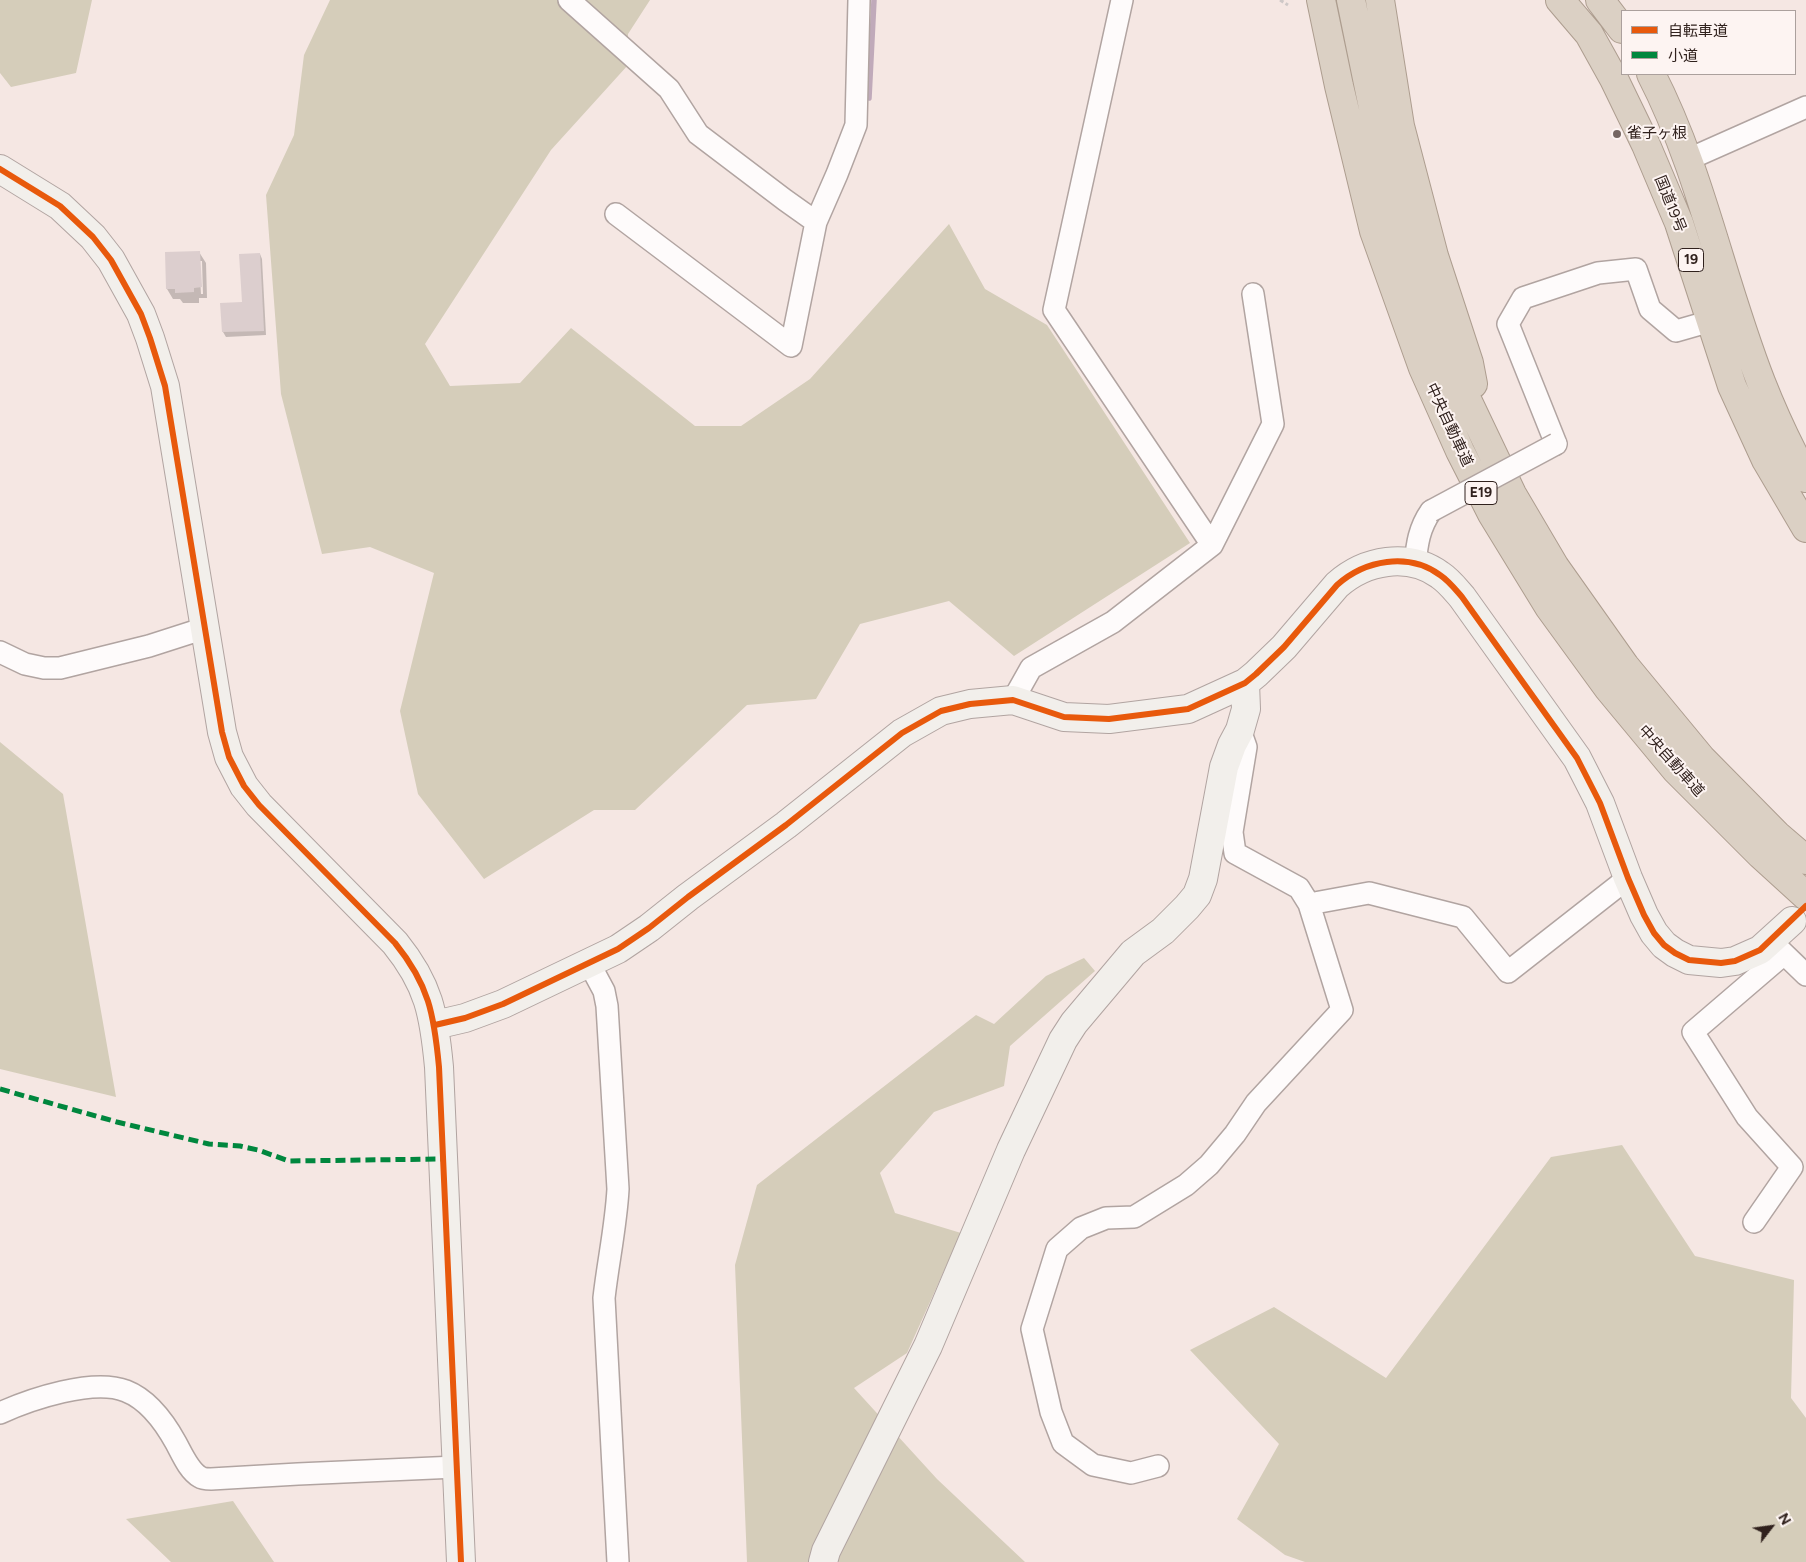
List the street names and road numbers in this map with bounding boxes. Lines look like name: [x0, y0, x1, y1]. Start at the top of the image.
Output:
street label: 国道19号: [1650, 173, 1690, 235]
road number: 19: [1678, 248, 1704, 272]
street label: 中央自動車道: [1422, 380, 1476, 470]
road number: E19: [1465, 482, 1497, 504]
street label: 中央自動車道: [1634, 722, 1708, 800]

